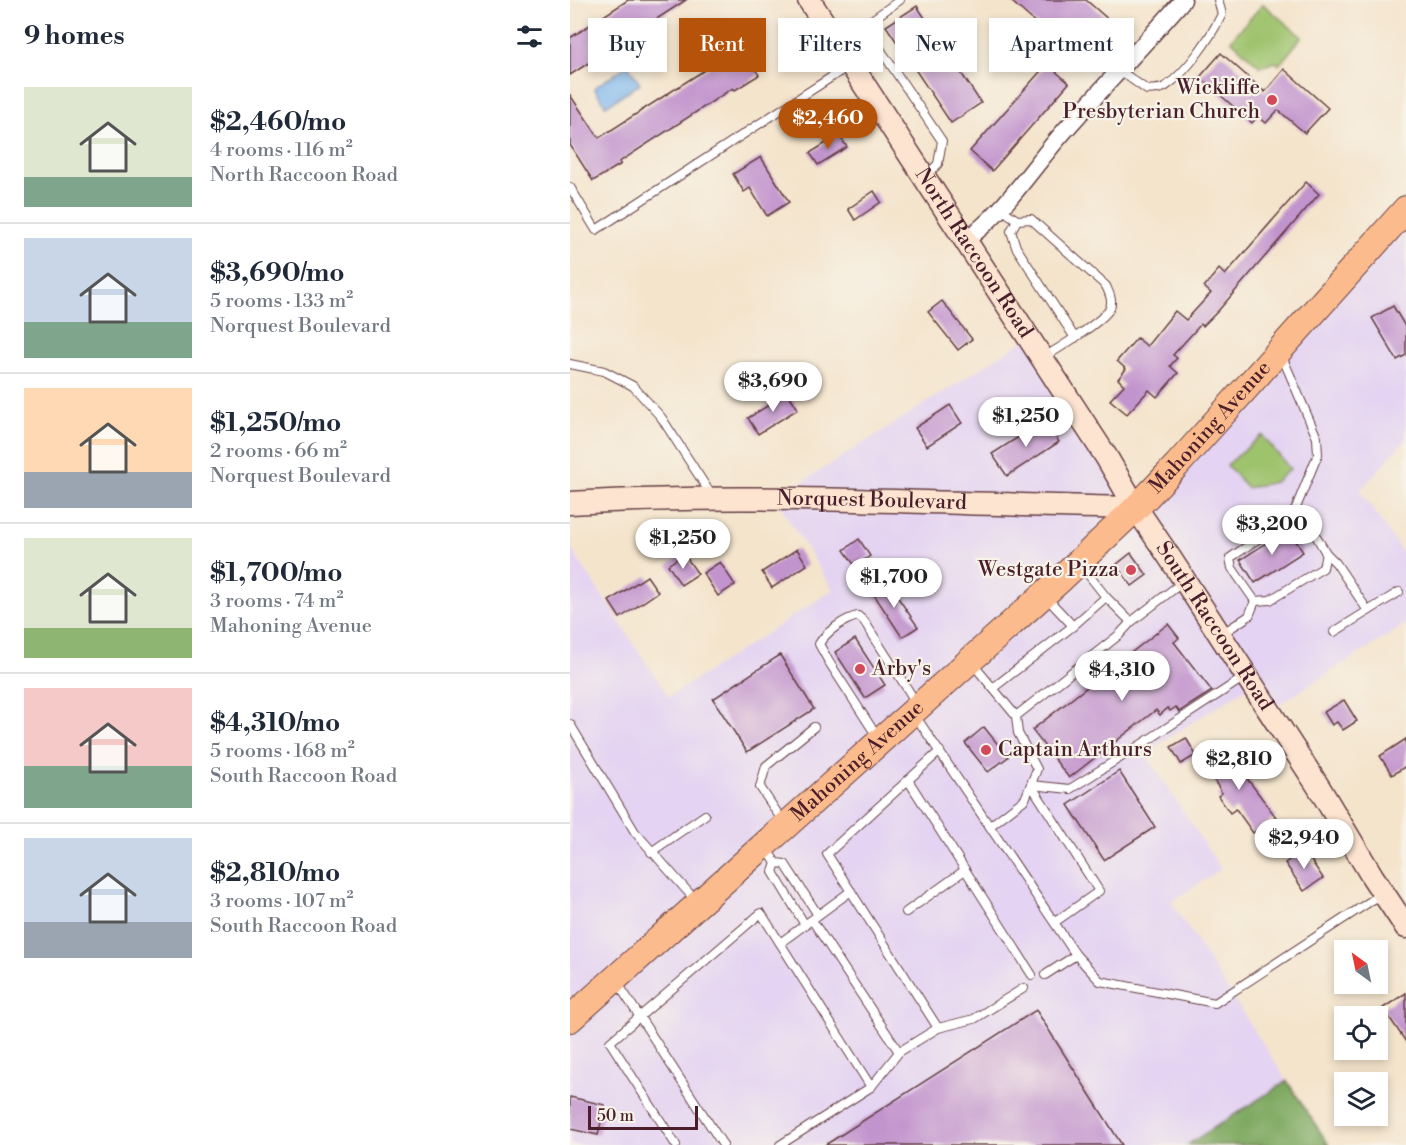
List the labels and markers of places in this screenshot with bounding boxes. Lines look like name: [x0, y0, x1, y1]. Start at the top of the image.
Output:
place label: Wickliffe Presbyterian Church: [1063, 75, 1260, 125]
marker: Wickliffe Presbyterian Church: [1265, 93, 1279, 107]
pin: $2,460: [779, 99, 877, 150]
pin: $3,690: [724, 362, 822, 413]
pin: $1,250: [977, 397, 1075, 448]
pin: $3,200: [1223, 505, 1321, 556]
pin: $1,250: [634, 519, 732, 570]
place label: Westgate Pizza: [977, 557, 1119, 583]
pin: $1,700: [845, 558, 943, 609]
marker: Westgate Pizza: [1124, 563, 1138, 577]
pin: $4,310: [1073, 651, 1171, 702]
place label: Arby's: [871, 656, 931, 682]
marker: Arby's: [853, 662, 867, 676]
place label: Captain Arthurs: [998, 737, 1152, 763]
pin: $2,810: [1190, 740, 1288, 791]
marker: Captain Arthurs: [979, 743, 993, 757]
pin: $2,940: [1255, 819, 1353, 870]

